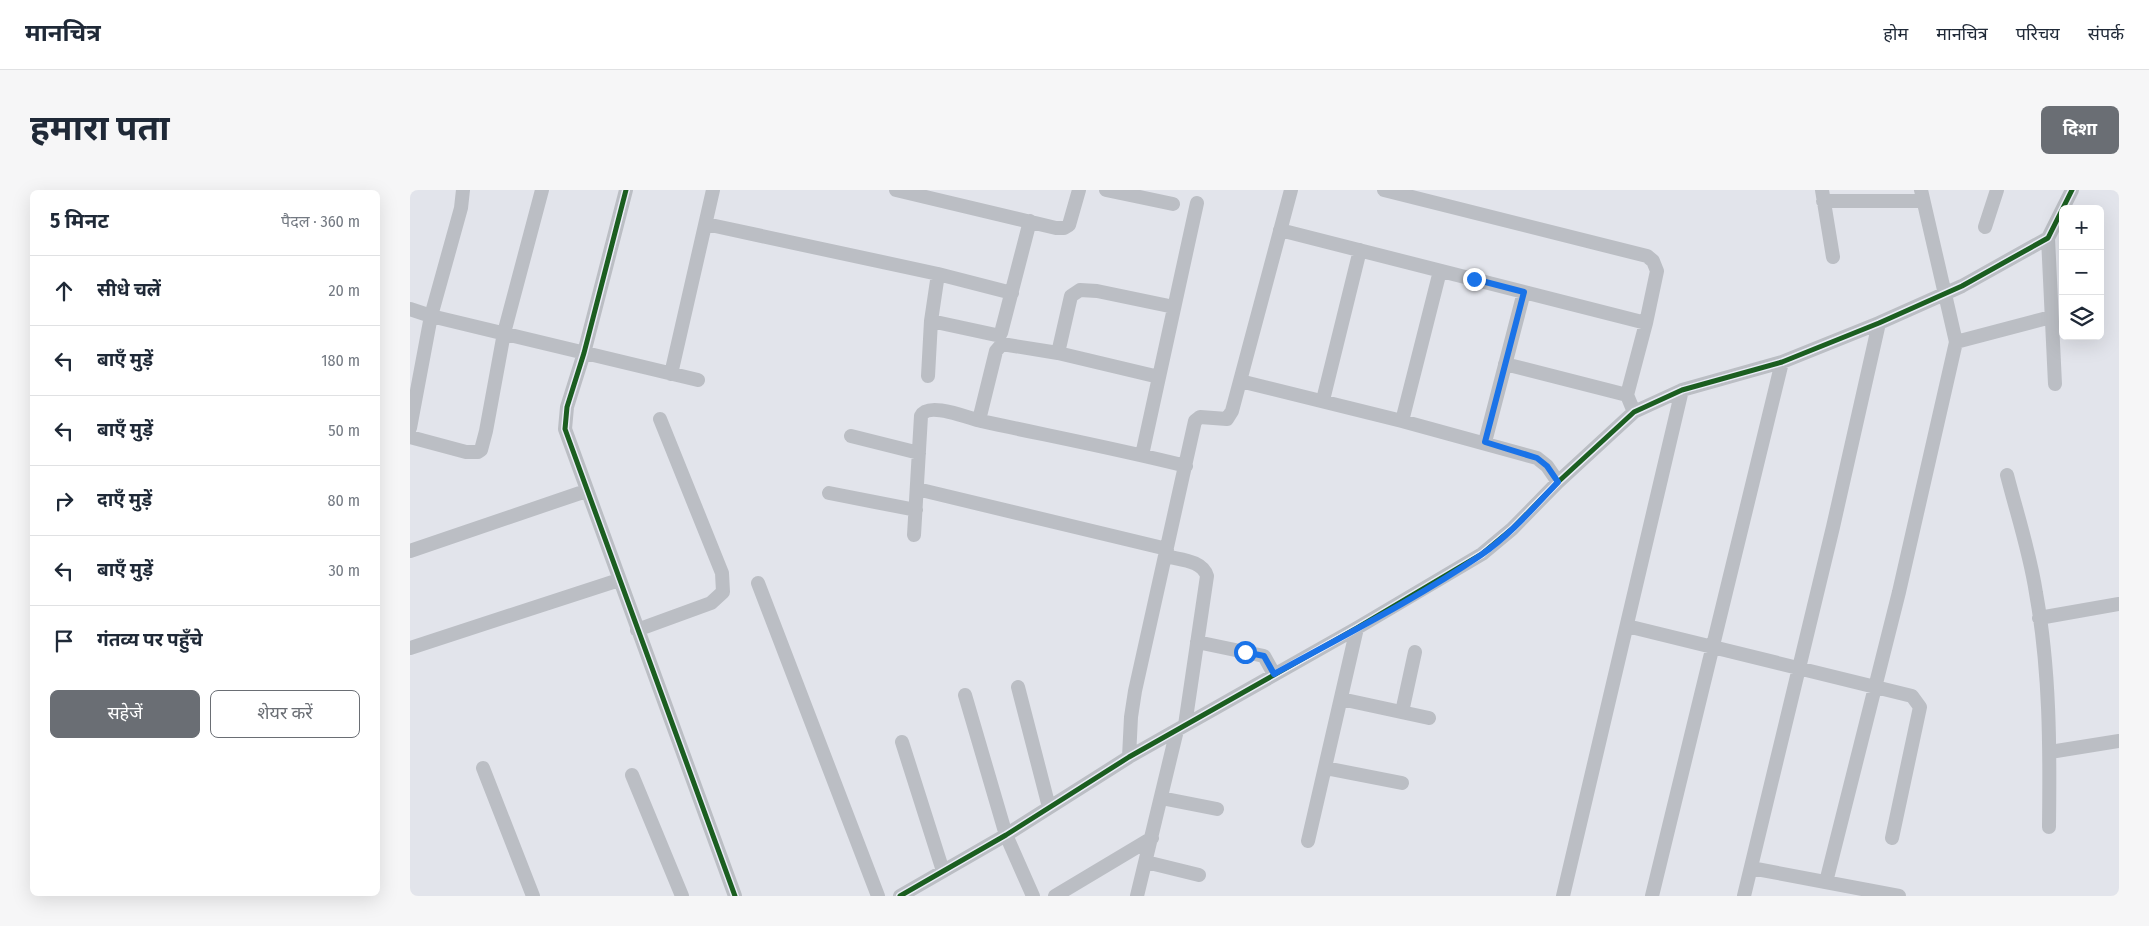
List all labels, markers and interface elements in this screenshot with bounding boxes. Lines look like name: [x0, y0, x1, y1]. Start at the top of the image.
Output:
text: मानचित्र: [25, 19, 101, 47]
text: होम: [1883, 23, 1908, 45]
text: मानचित्र: [1936, 23, 1988, 45]
text: परिचय: [2016, 23, 2060, 45]
text: संपर्क: [2088, 23, 2124, 45]
button: दिशा: [2041, 106, 2119, 154]
text: हमारा पता: [30, 107, 169, 149]
map controls: [2059, 205, 2104, 340]
button: +: [2059, 205, 2104, 250]
text: 5 मिनट: [50, 208, 109, 234]
text: पैदल · 360 m: [281, 212, 360, 231]
button: −: [2059, 250, 2104, 295]
route end: [1463, 268, 1486, 291]
icon: ahead: [50, 277, 78, 305]
text: सीधे चलें: [97, 278, 161, 301]
text: 20 m: [329, 281, 360, 300]
button: layers: [2059, 295, 2104, 340]
icon: left: [50, 347, 78, 375]
text: बाएँ मुड़ें: [97, 348, 153, 371]
text: 180 m: [321, 351, 360, 370]
icon: left: [50, 417, 78, 445]
text: बाएँ मुड़ें: [97, 418, 153, 441]
text: 50 m: [328, 421, 360, 440]
icon: right: [50, 487, 78, 515]
text: दाएँ मुड़ें: [97, 488, 152, 511]
text: 80 m: [328, 491, 360, 510]
icon: left: [50, 557, 78, 585]
text: बाएँ मुड़ें: [97, 558, 153, 581]
text: 30 m: [328, 561, 360, 580]
icon: arrive: [50, 627, 78, 655]
text: गंतव्य पर पहुँचे: [97, 628, 203, 651]
route start: [1234, 641, 1257, 664]
button: सहेजें: [50, 690, 200, 738]
button: शेयर करें: [210, 690, 360, 738]

